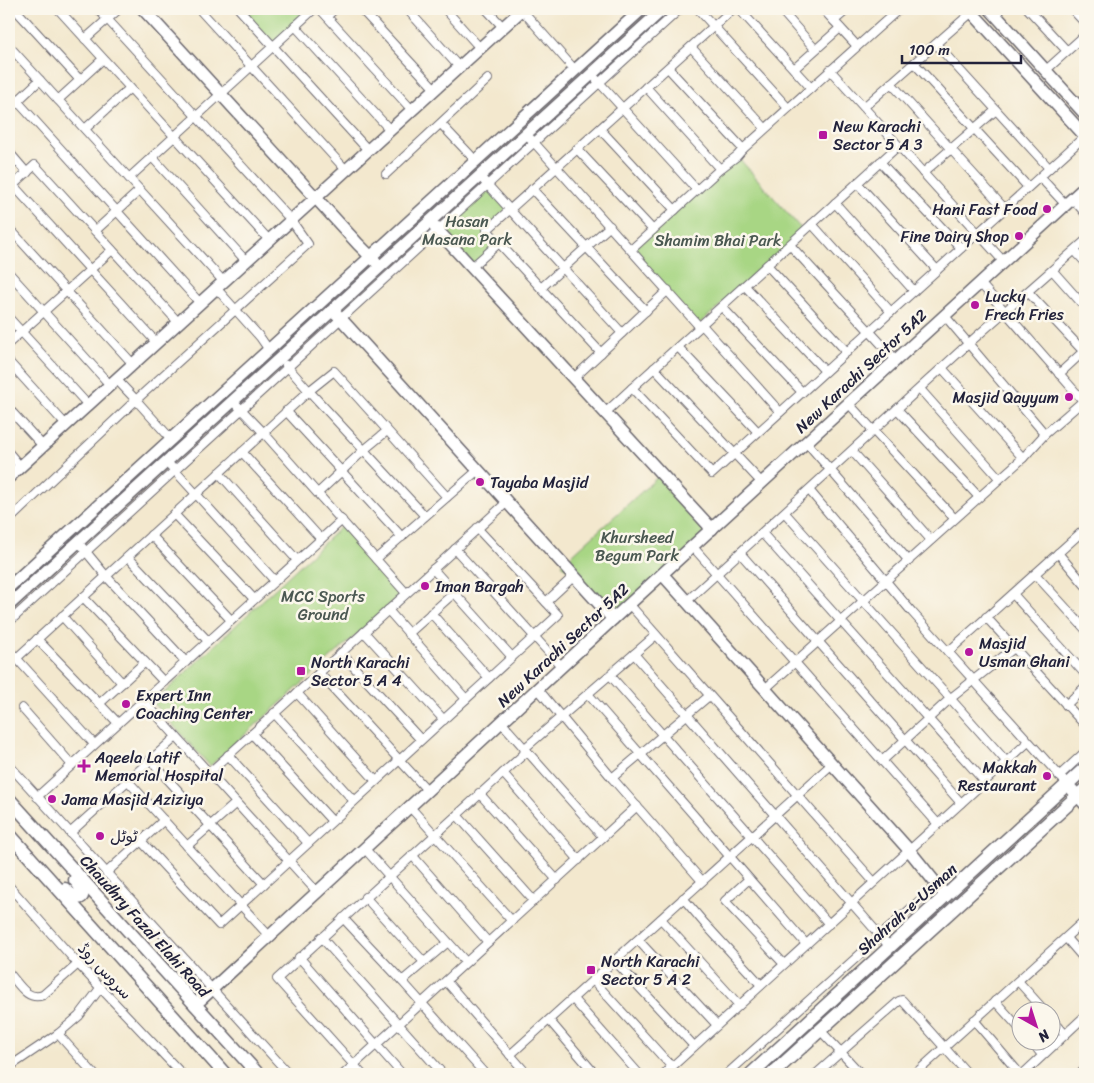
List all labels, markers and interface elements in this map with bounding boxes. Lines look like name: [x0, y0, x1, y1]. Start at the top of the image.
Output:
scale bar: [902, 32, 1020, 64]
text: 100 m: [909, 37, 950, 63]
place label: New Karachi Sector 5 A 3: [833, 112, 923, 159]
marker: New Karachi Sector 5 A 3: [817, 129, 829, 141]
place label: Hani Fast Food: [932, 195, 1039, 224]
marker: Hani Fast Food: [1041, 203, 1053, 215]
park label: Hasan Masana Park: [422, 207, 513, 254]
place label: Fine Dairy Shop: [900, 222, 1010, 251]
park label: Shamim Bhai Park: [654, 226, 782, 255]
marker: Fine Dairy Shop: [1013, 230, 1025, 242]
place label: Lucky Frech Fries: [985, 282, 1064, 329]
marker: Lucky Frech Fries: [969, 299, 981, 311]
street label: New Karachi Sector 5A2: [788, 302, 934, 440]
place label: Masjid Qayyum: [952, 383, 1059, 412]
marker: Masjid Qayyum: [1063, 391, 1075, 403]
place label: Tayaba Masjid: [490, 468, 590, 497]
marker: Tayaba Masjid: [474, 476, 486, 488]
park label: Khursheed Begum Park: [595, 523, 679, 570]
place label: Iman Bargah: [434, 572, 524, 601]
street label: New Karachi Sector 5A2: [490, 576, 636, 714]
marker: Iman Bargah: [419, 580, 431, 592]
park label: MCC Sports Ground: [281, 582, 366, 629]
place label: Masjid Usman Ghani: [979, 629, 1070, 676]
marker: Masjid Usman Ghani: [963, 646, 975, 658]
place label: North Karachi Sector 5 A 4: [311, 648, 410, 695]
marker: North Karachi Sector 5 A 4: [295, 665, 307, 677]
place label: Expert Inn Coaching Center: [136, 681, 253, 728]
marker: Expert Inn Coaching Center: [120, 698, 132, 710]
place label: Aqeela Latif Memorial Hospital: [94, 743, 224, 790]
place label: Makkah Restaurant: [958, 753, 1037, 800]
marker: Aqeela Latif Memorial Hospital: [77, 759, 91, 773]
marker: Makkah Restaurant: [1041, 770, 1053, 782]
place label: Jama Masjid Aziziya: [61, 785, 204, 814]
marker: Jama Masjid Aziziya: [46, 793, 58, 805]
place label: ٹوٹل: [110, 822, 138, 851]
marker: ٹوٹل: [94, 830, 106, 842]
street label: Chaudhry Fazal Elahi Road: [72, 848, 219, 1005]
street label: Shahrah-e-Usman: [850, 855, 964, 962]
street label: سروس روڈ: [70, 935, 140, 1007]
place label: North Karachi Sector 5 A 2: [601, 947, 700, 994]
marker: North Karachi Sector 5 A 2: [585, 964, 597, 976]
north arrow: [1012, 1000, 1062, 1050]
text: N: [1032, 1022, 1056, 1049]

